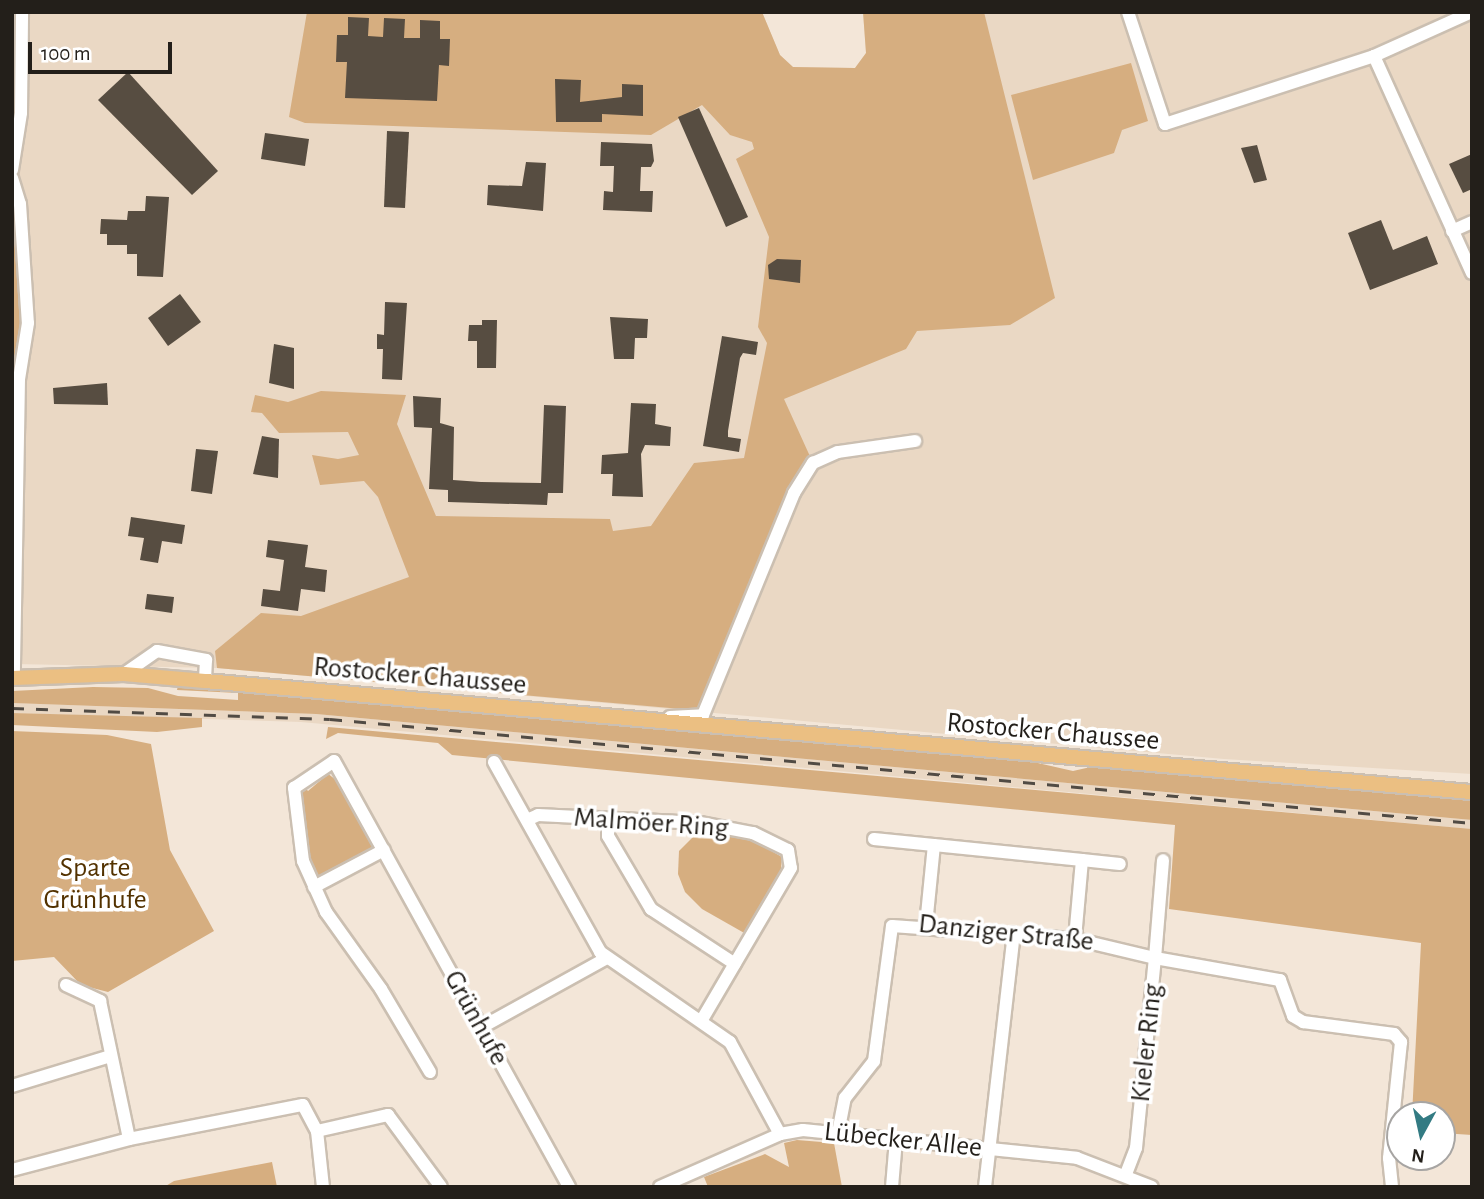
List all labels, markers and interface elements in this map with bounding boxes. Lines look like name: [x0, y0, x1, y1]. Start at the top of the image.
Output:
scale bar: [32, 28, 175, 72]
text: 100 m: [41, 43, 91, 64]
street label: Rostocker Chaussee: [312, 650, 528, 702]
street label: Rostocker Chaussee: [945, 706, 1161, 758]
street label: Malmöer Ring: [573, 801, 729, 845]
park label: Sparte Grünhufe: [43, 851, 147, 917]
street label: Danziger Straße: [917, 907, 1095, 959]
street label: Grünhufe: [436, 965, 516, 1071]
street label: Kieler Ring: [1124, 982, 1170, 1104]
north arrow: [1386, 1101, 1456, 1171]
street label: Lübecker Allee: [822, 1115, 984, 1165]
text: N: [1410, 1145, 1426, 1166]

